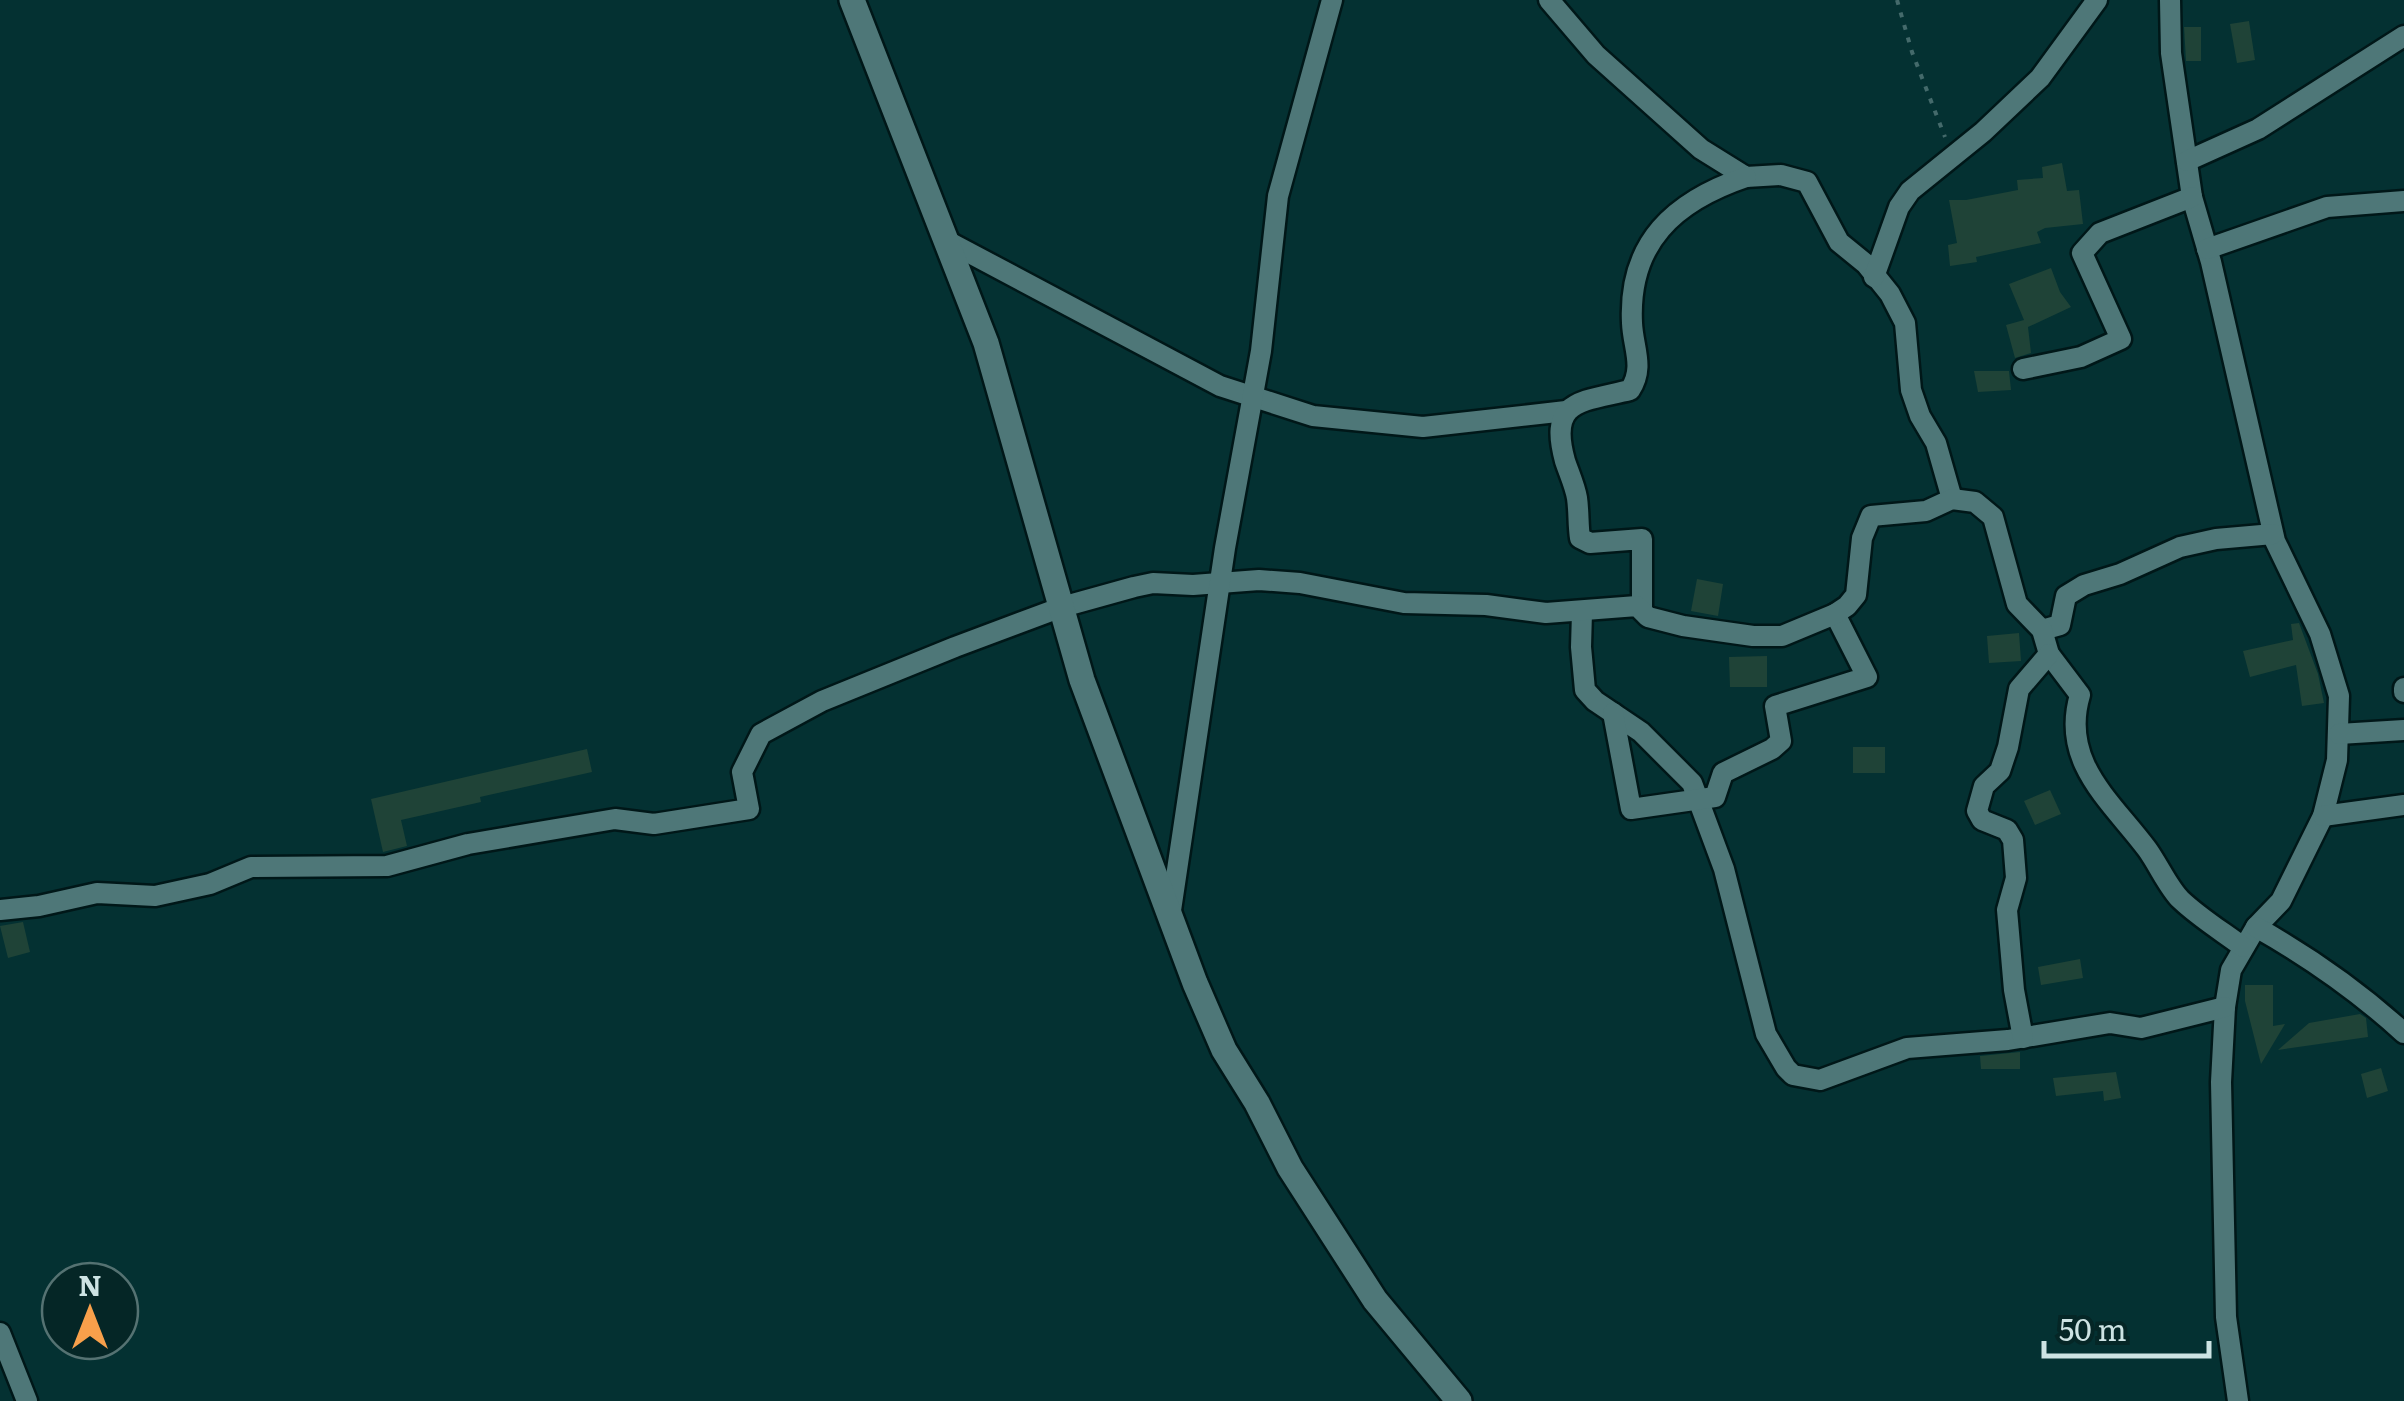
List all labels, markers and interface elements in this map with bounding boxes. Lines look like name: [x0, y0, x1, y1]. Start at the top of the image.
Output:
north arrow: [40, 1261, 140, 1361]
text: N: [78, 1263, 102, 1305]
scale bar: [2044, 1296, 2209, 1358]
text: 50 m: [2059, 1306, 2127, 1350]

